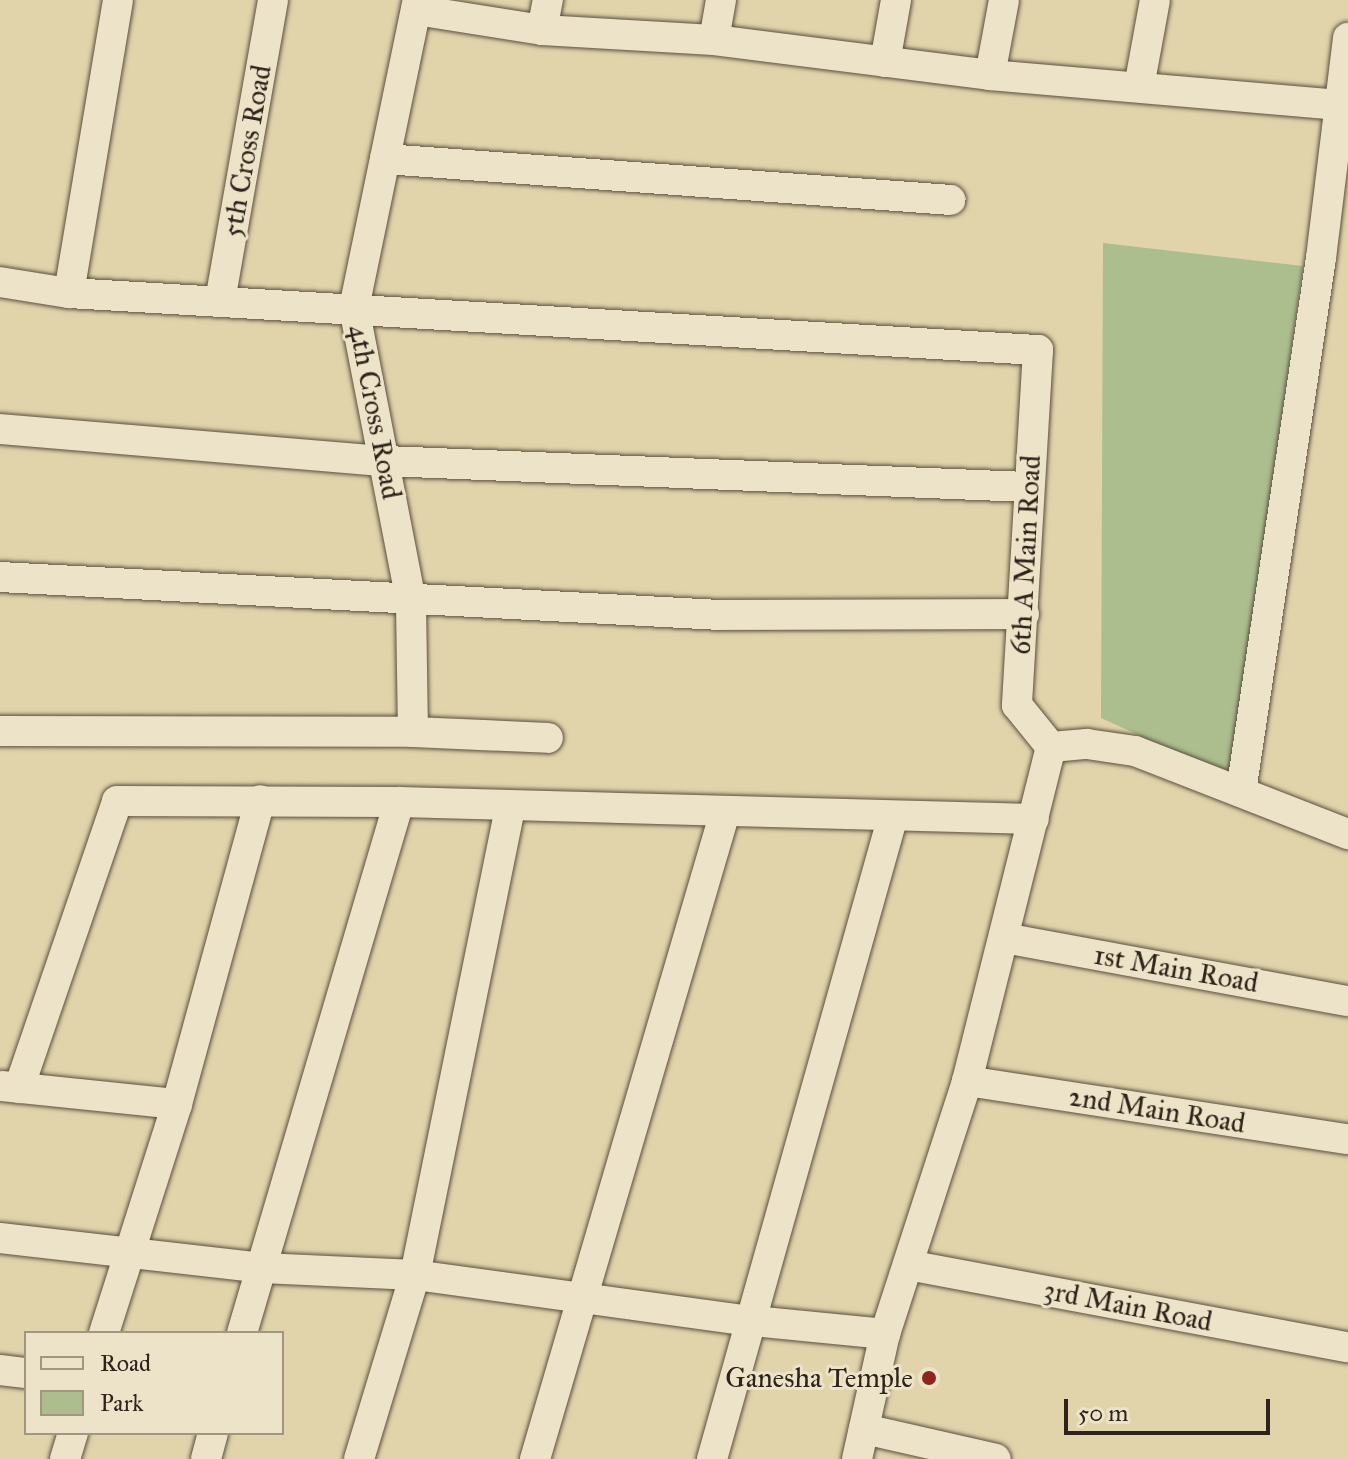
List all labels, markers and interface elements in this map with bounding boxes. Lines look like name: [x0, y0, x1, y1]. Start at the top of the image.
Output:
street label: 5th Cross Road: [215, 62, 279, 240]
street label: 4th Cross Road: [342, 322, 408, 502]
street label: 6th A Main Road: [1004, 454, 1048, 656]
street label: 1st Main Road: [1091, 938, 1261, 1000]
street label: 2nd Main Road: [1066, 1079, 1248, 1141]
street label: 3rd Main Road: [1041, 1273, 1215, 1339]
legend: [24, 1331, 284, 1435]
text: Road: [100, 1348, 151, 1378]
place label: Ganesha Temple: [725, 1361, 913, 1395]
marker: Ganesha Temple: [920, 1369, 938, 1387]
scale bar: [1068, 1383, 1274, 1433]
text: Park: [100, 1388, 143, 1418]
text: 50 m: [1078, 1398, 1128, 1428]

